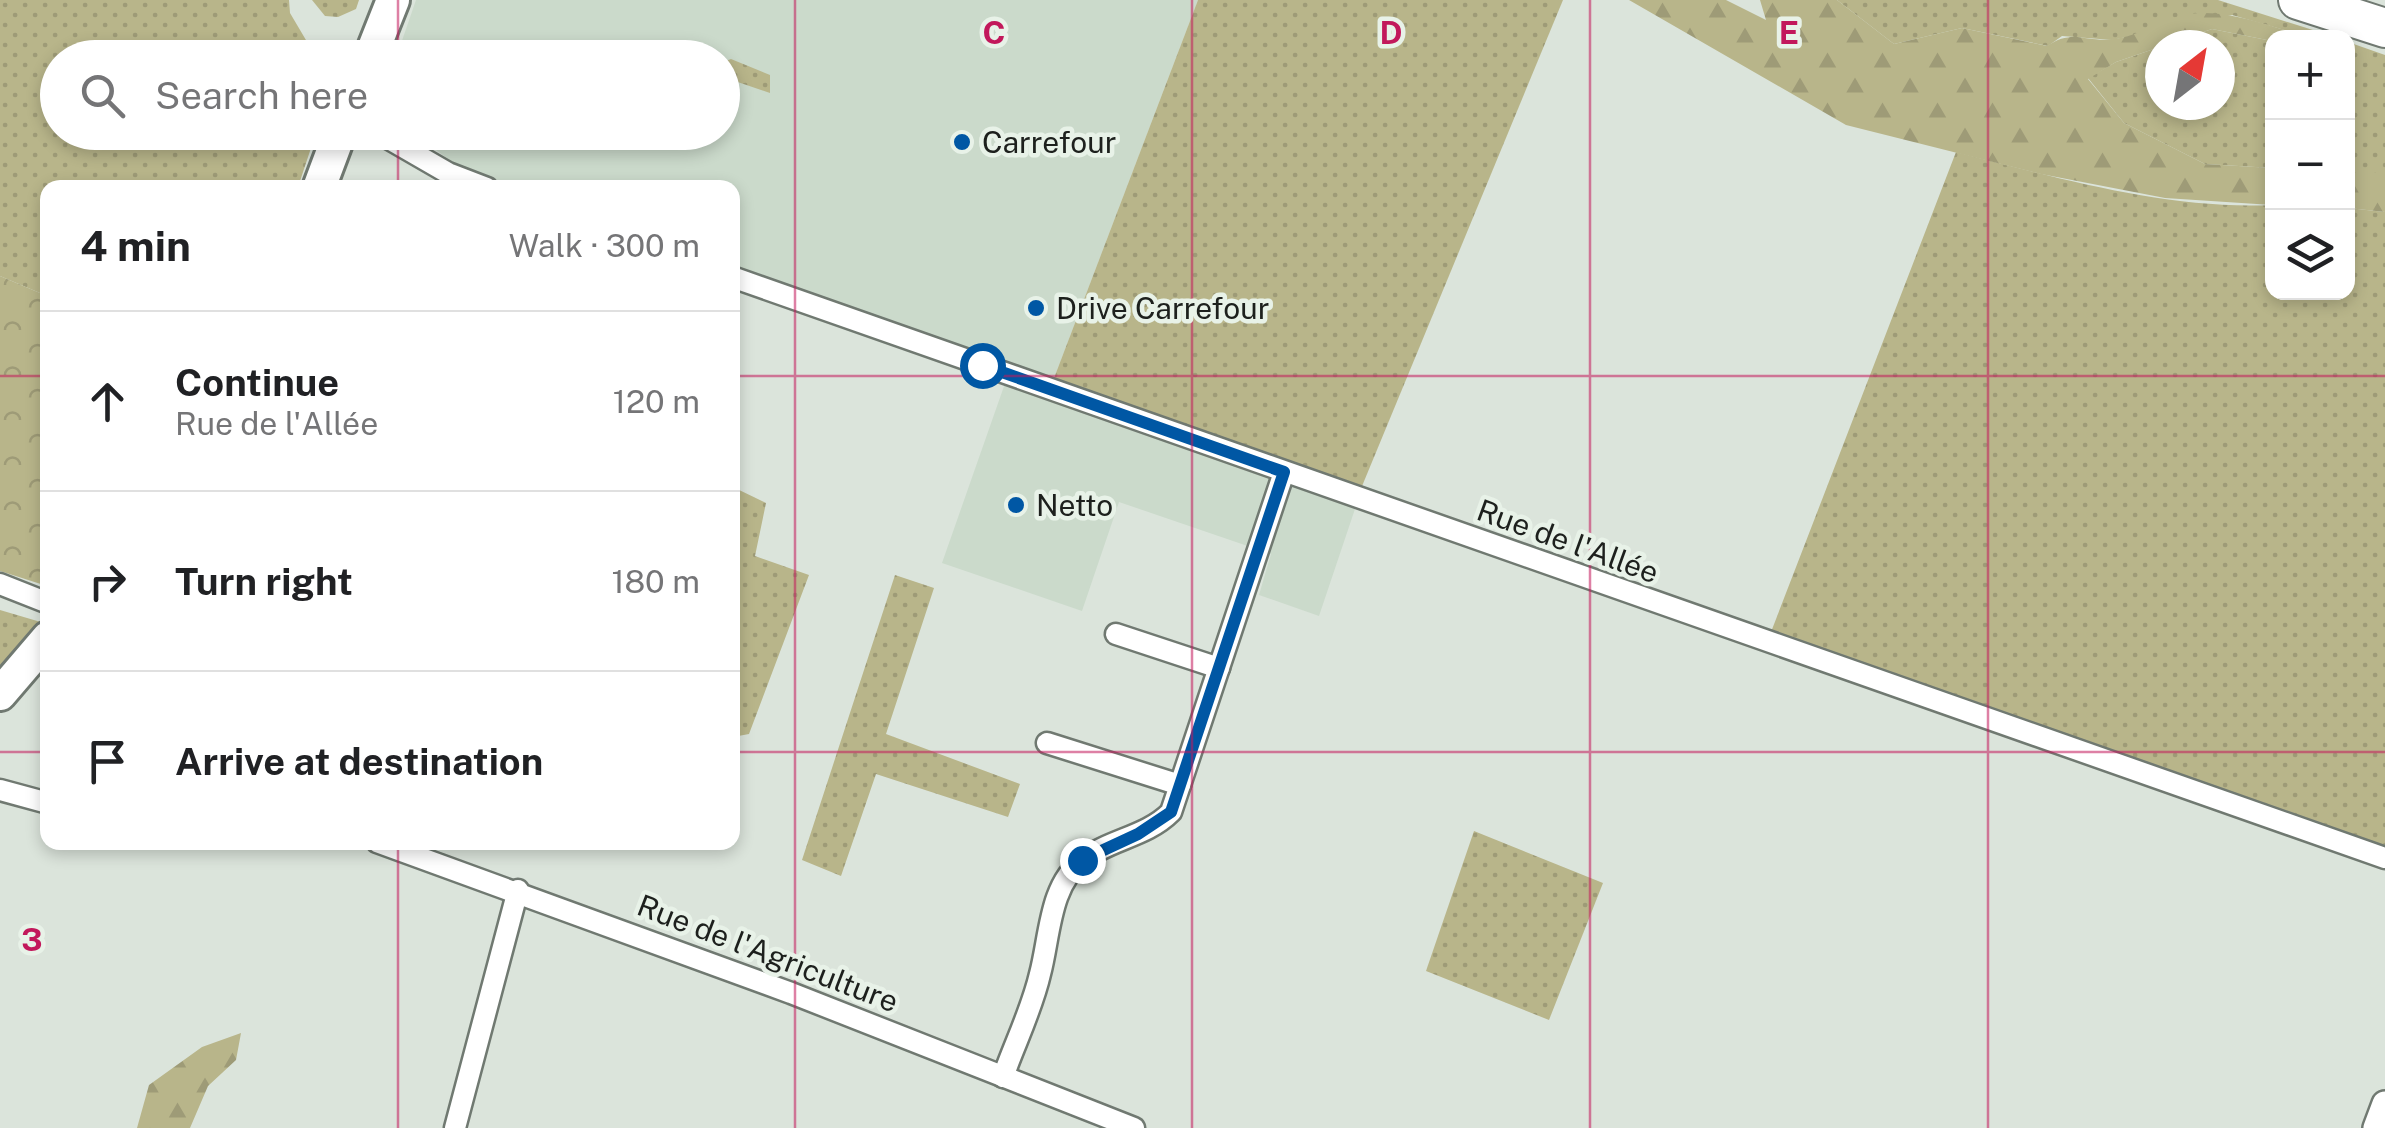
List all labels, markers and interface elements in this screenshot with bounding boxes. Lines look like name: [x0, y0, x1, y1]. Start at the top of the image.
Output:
text: C: [983, 14, 1005, 51]
text: D: [1379, 14, 1403, 51]
text: E: [1779, 14, 1799, 51]
north arrow: [2145, 30, 2235, 120]
map controls: [2265, 30, 2355, 300]
button: +: [2265, 30, 2355, 120]
search box: [40, 40, 740, 150]
icon: search: [75, 68, 130, 123]
text: Search here: [155, 73, 368, 118]
button: −: [2265, 120, 2355, 210]
place label: Carrefour: [982, 124, 1117, 160]
marker: Carrefour: [951, 131, 973, 153]
button: layers: [2265, 210, 2355, 300]
text: 4 min: [80, 221, 191, 270]
text: Walk · 300 m: [509, 227, 700, 264]
place label: Drive Carrefour: [1056, 290, 1269, 326]
marker: Drive Carrefour: [1025, 297, 1047, 319]
route start: [960, 343, 1006, 389]
text: Continue: [175, 360, 339, 405]
icon: ahead: [80, 374, 135, 429]
text: 120 m: [613, 383, 700, 420]
text: Rue de l'Allée: [175, 405, 378, 442]
place label: Netto: [1036, 487, 1113, 523]
street label: Rue de l'Allée: [1472, 491, 1664, 591]
marker: Netto: [1005, 494, 1027, 516]
icon: right: [80, 554, 135, 609]
text: Turn right: [175, 559, 353, 604]
text: 180 m: [611, 563, 700, 600]
icon: arrive: [80, 734, 135, 789]
text: Arrive at destination: [175, 739, 543, 784]
route end: [1060, 838, 1106, 884]
street label: Rue de l'Agriculture: [633, 887, 903, 1019]
text: 3: [21, 921, 43, 958]

